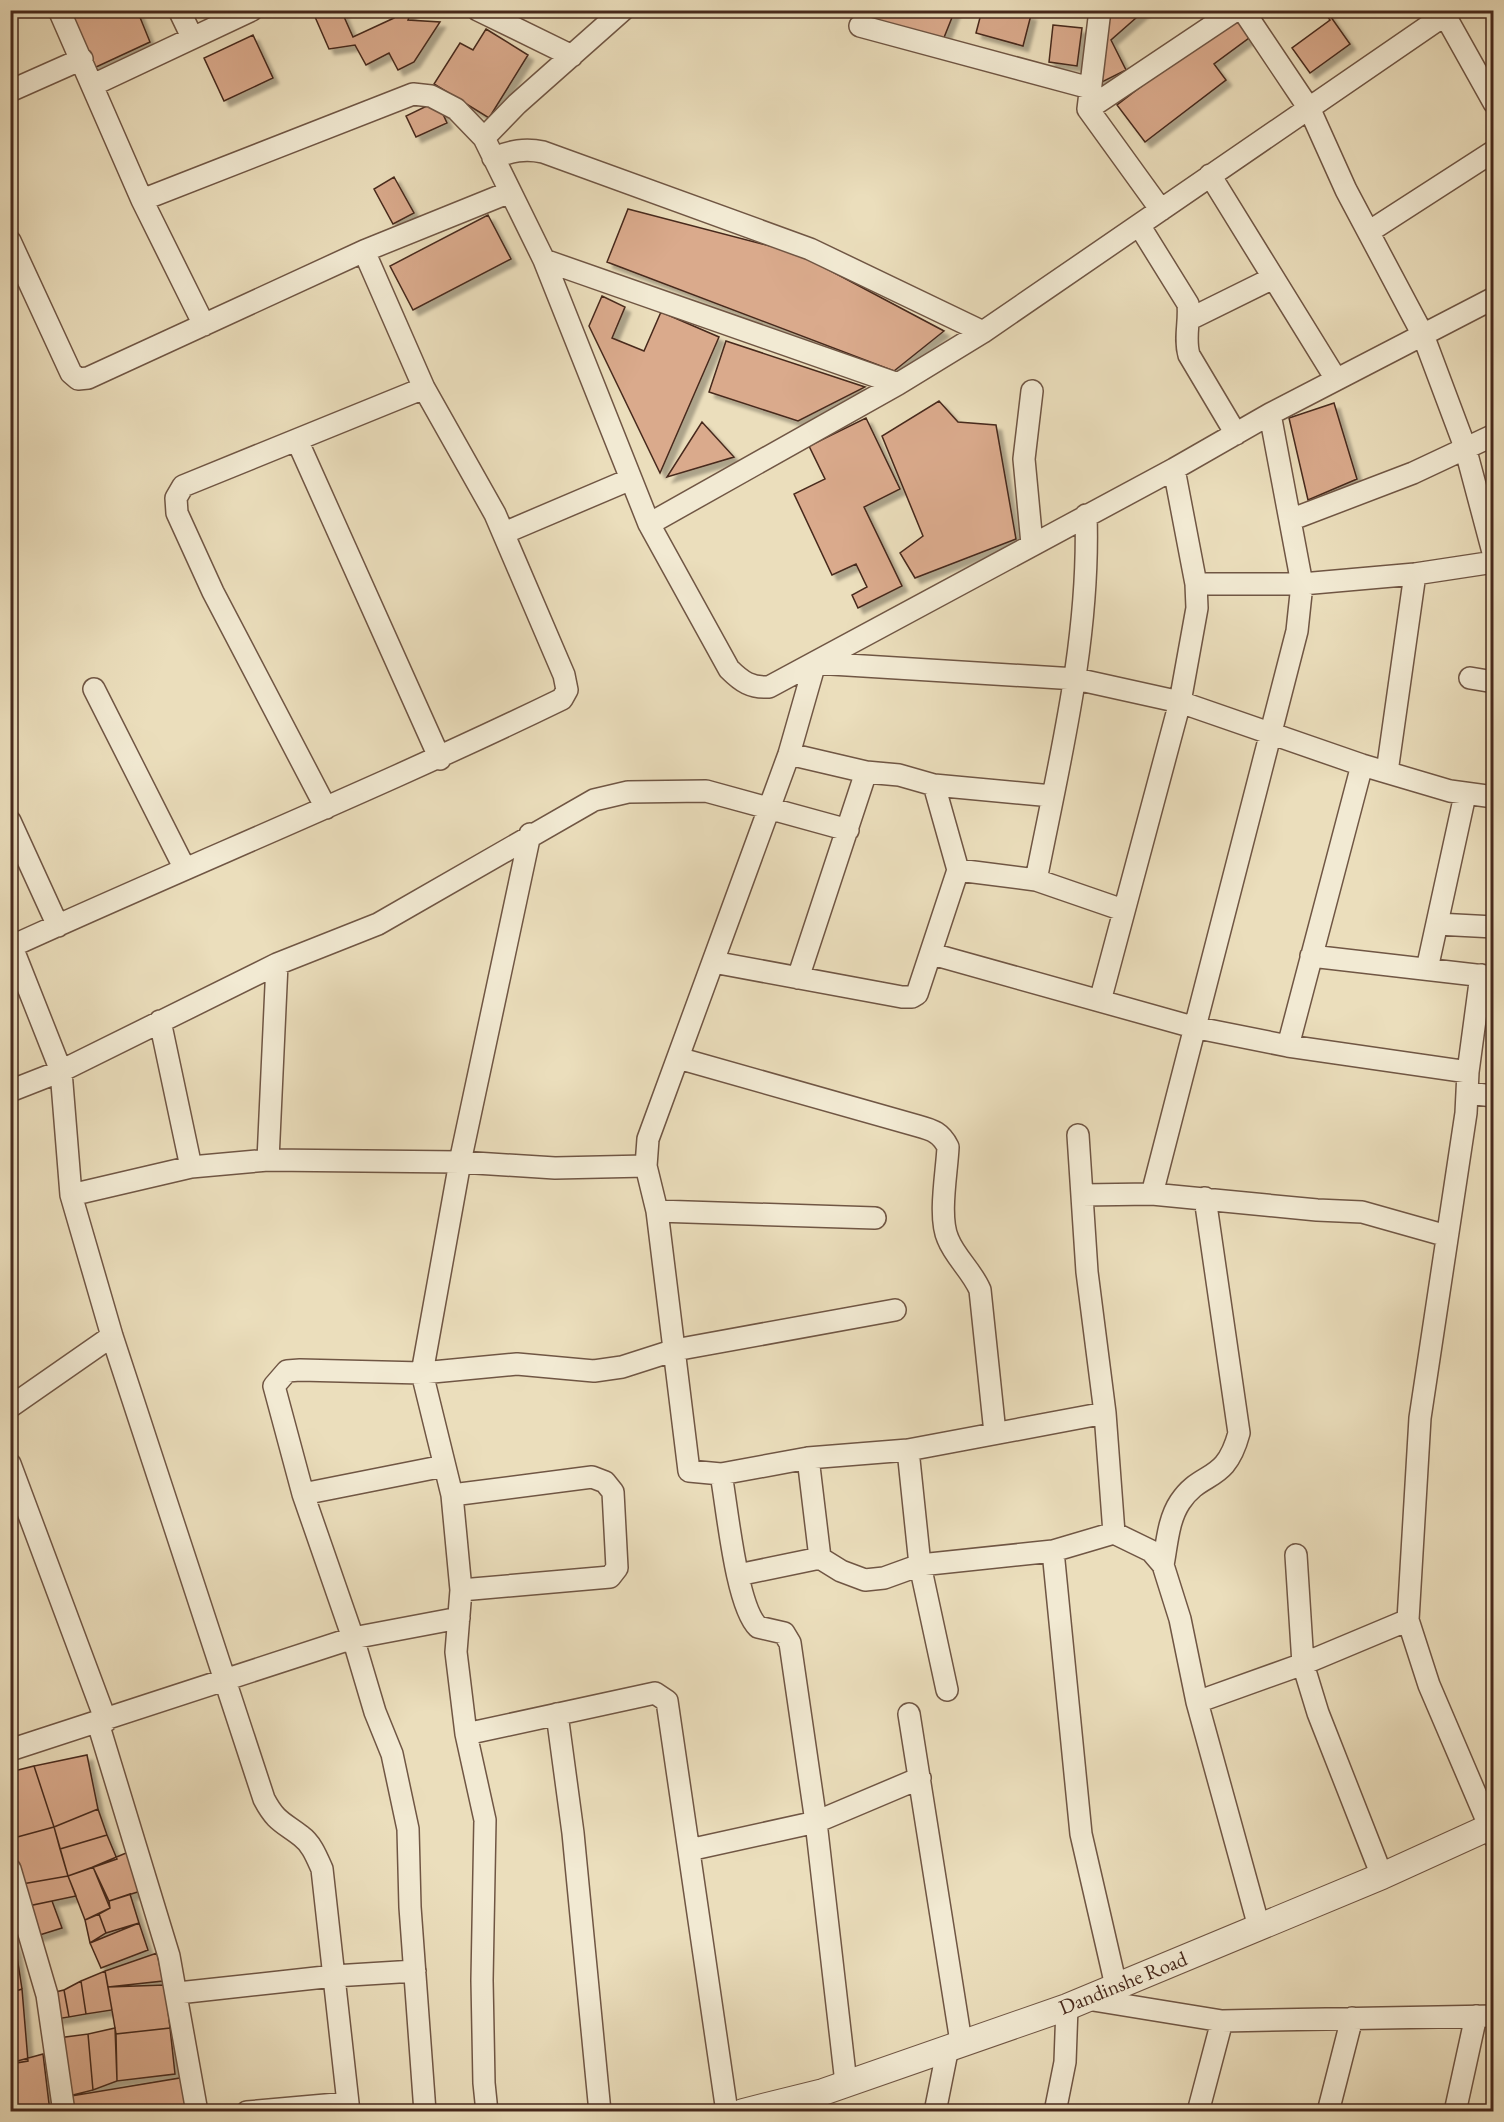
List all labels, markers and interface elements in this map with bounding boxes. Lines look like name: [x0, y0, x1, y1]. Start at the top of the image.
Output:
street label: Dandinshe Road: [1055, 1944, 1191, 2021]

